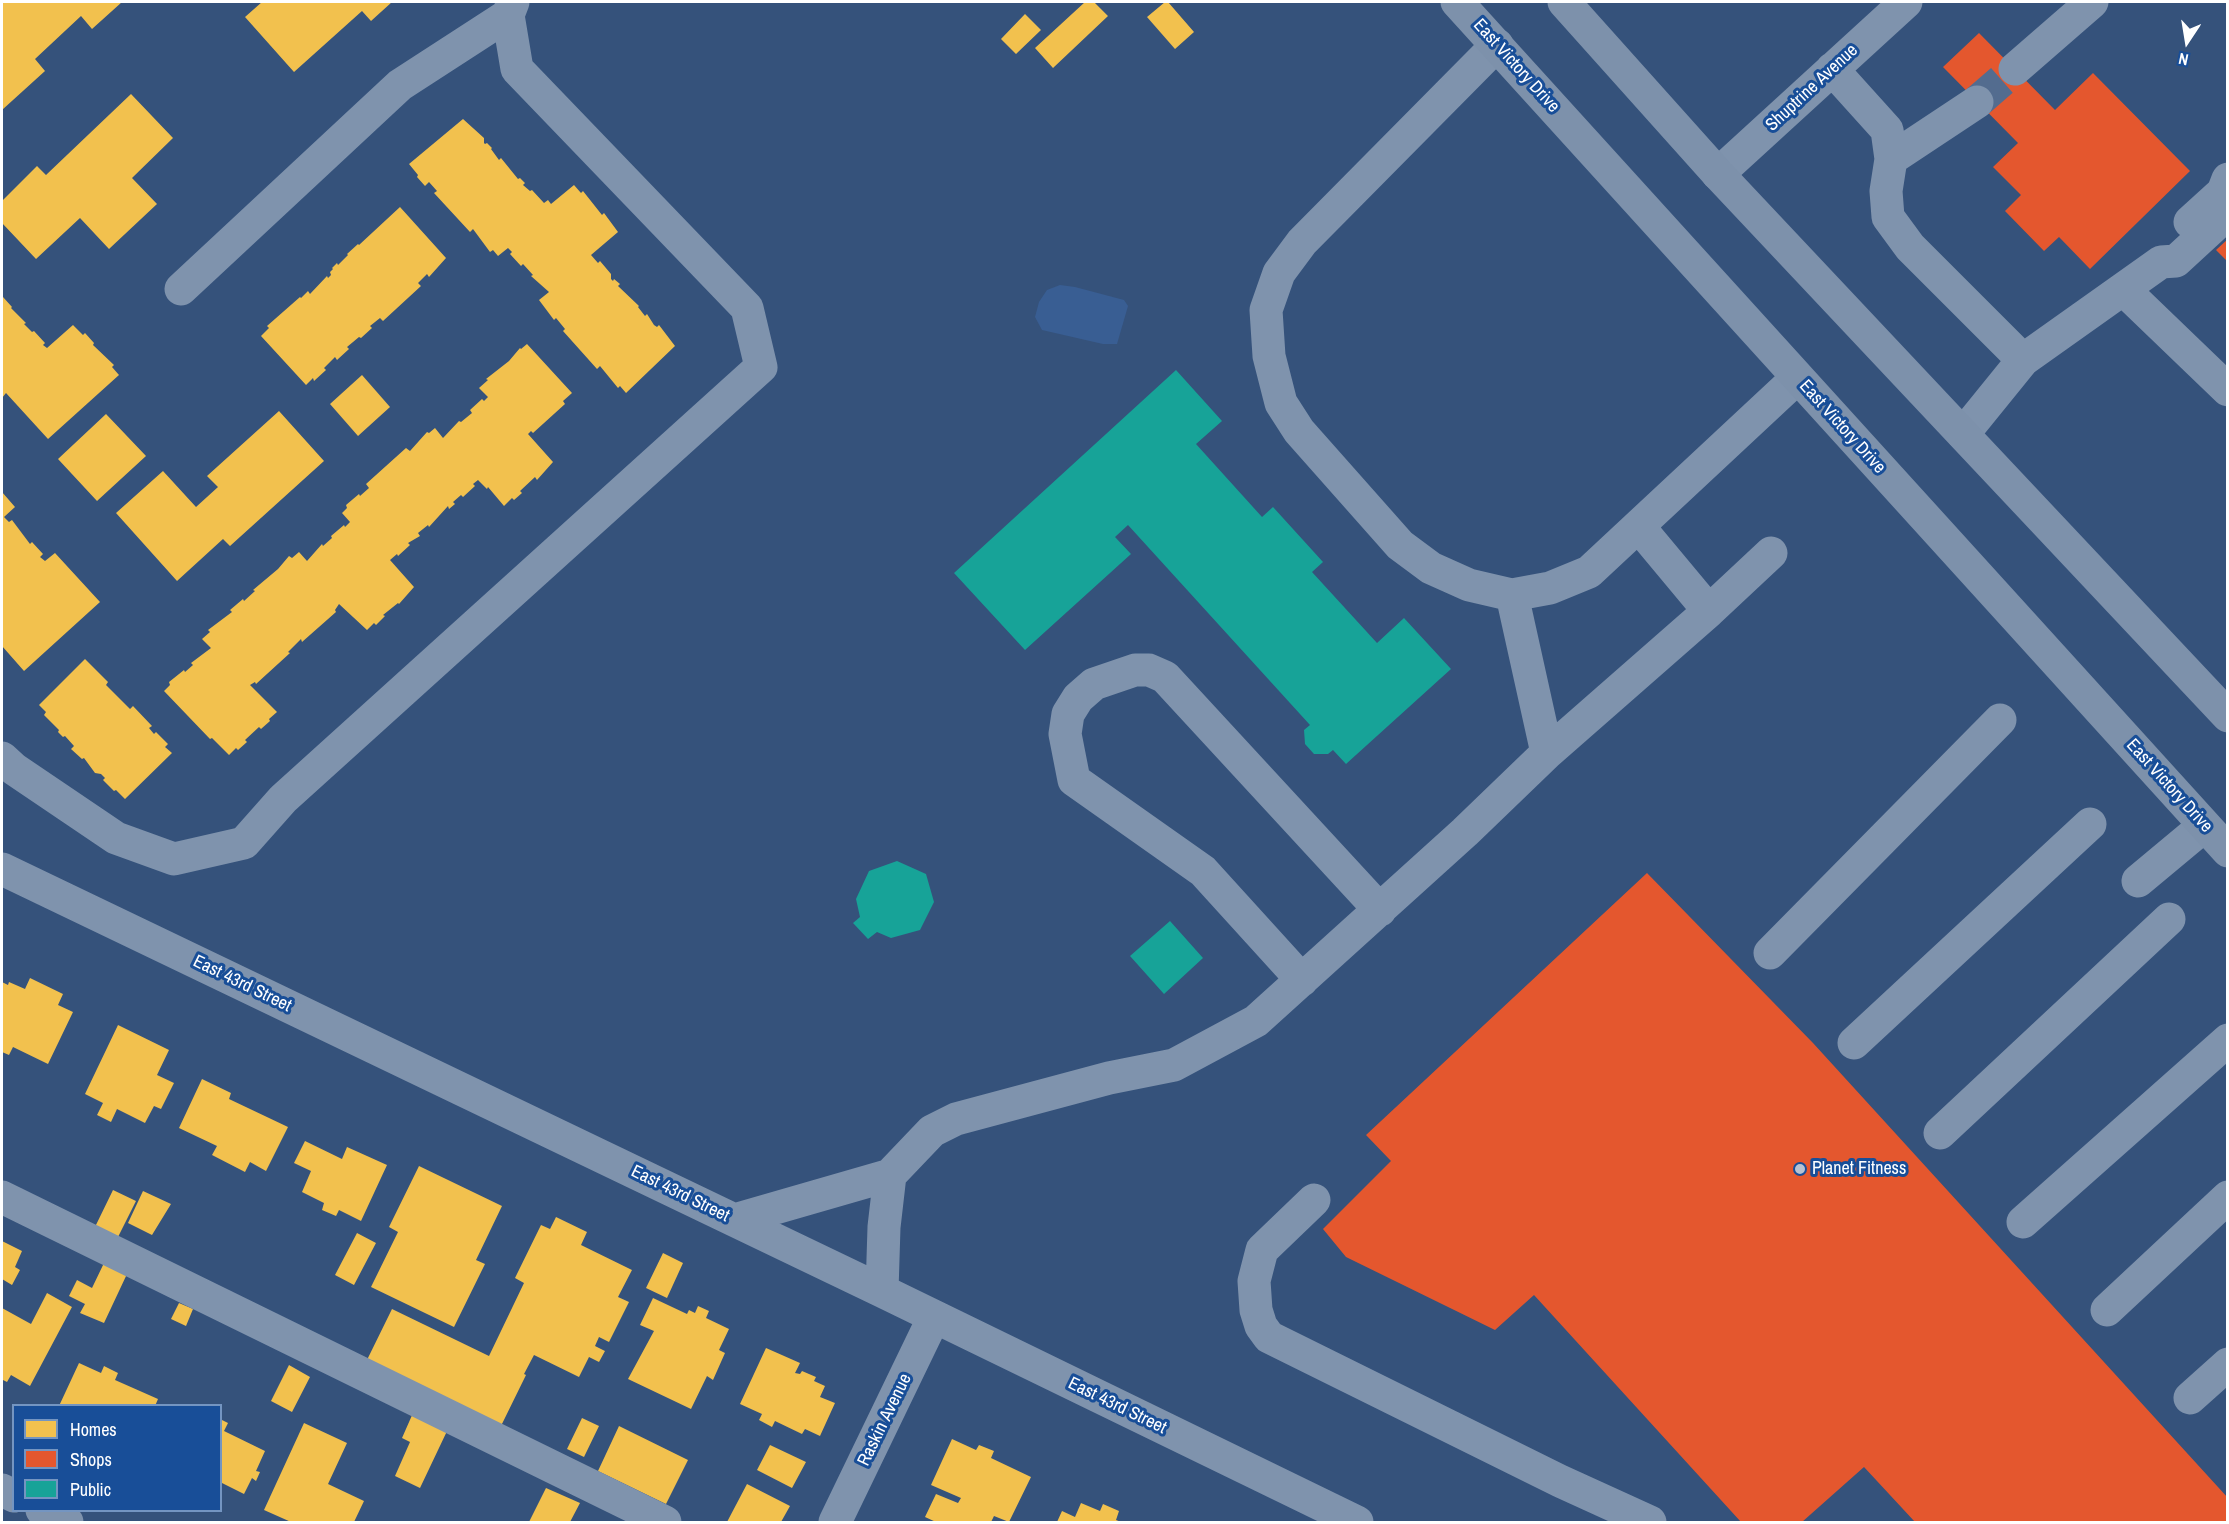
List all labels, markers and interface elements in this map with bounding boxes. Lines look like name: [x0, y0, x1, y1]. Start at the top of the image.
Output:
north arrow: [2157, 12, 2217, 72]
street label: East Victory Drive: [1468, 15, 1564, 117]
street label: Shuptrine Avenue: [1762, 40, 1862, 136]
text: N: [2176, 48, 2190, 71]
street label: East Victory Drive: [1794, 376, 1890, 478]
street label: East Victory Drive: [2121, 735, 2217, 837]
street label: East 43rd Street: [189, 951, 295, 1017]
place label: Planet Fitness: [1812, 1158, 1906, 1180]
street label: East 43rd Street: [627, 1161, 733, 1227]
marker: Planet Fitness: [1793, 1162, 1807, 1176]
street label: Raskin Avenue: [853, 1370, 917, 1470]
street label: East 43rd Street: [1064, 1373, 1170, 1439]
legend: [12, 1404, 222, 1512]
text: Homes: [70, 1417, 117, 1442]
text: Shops: [70, 1447, 112, 1472]
text: Public: [70, 1477, 111, 1502]

